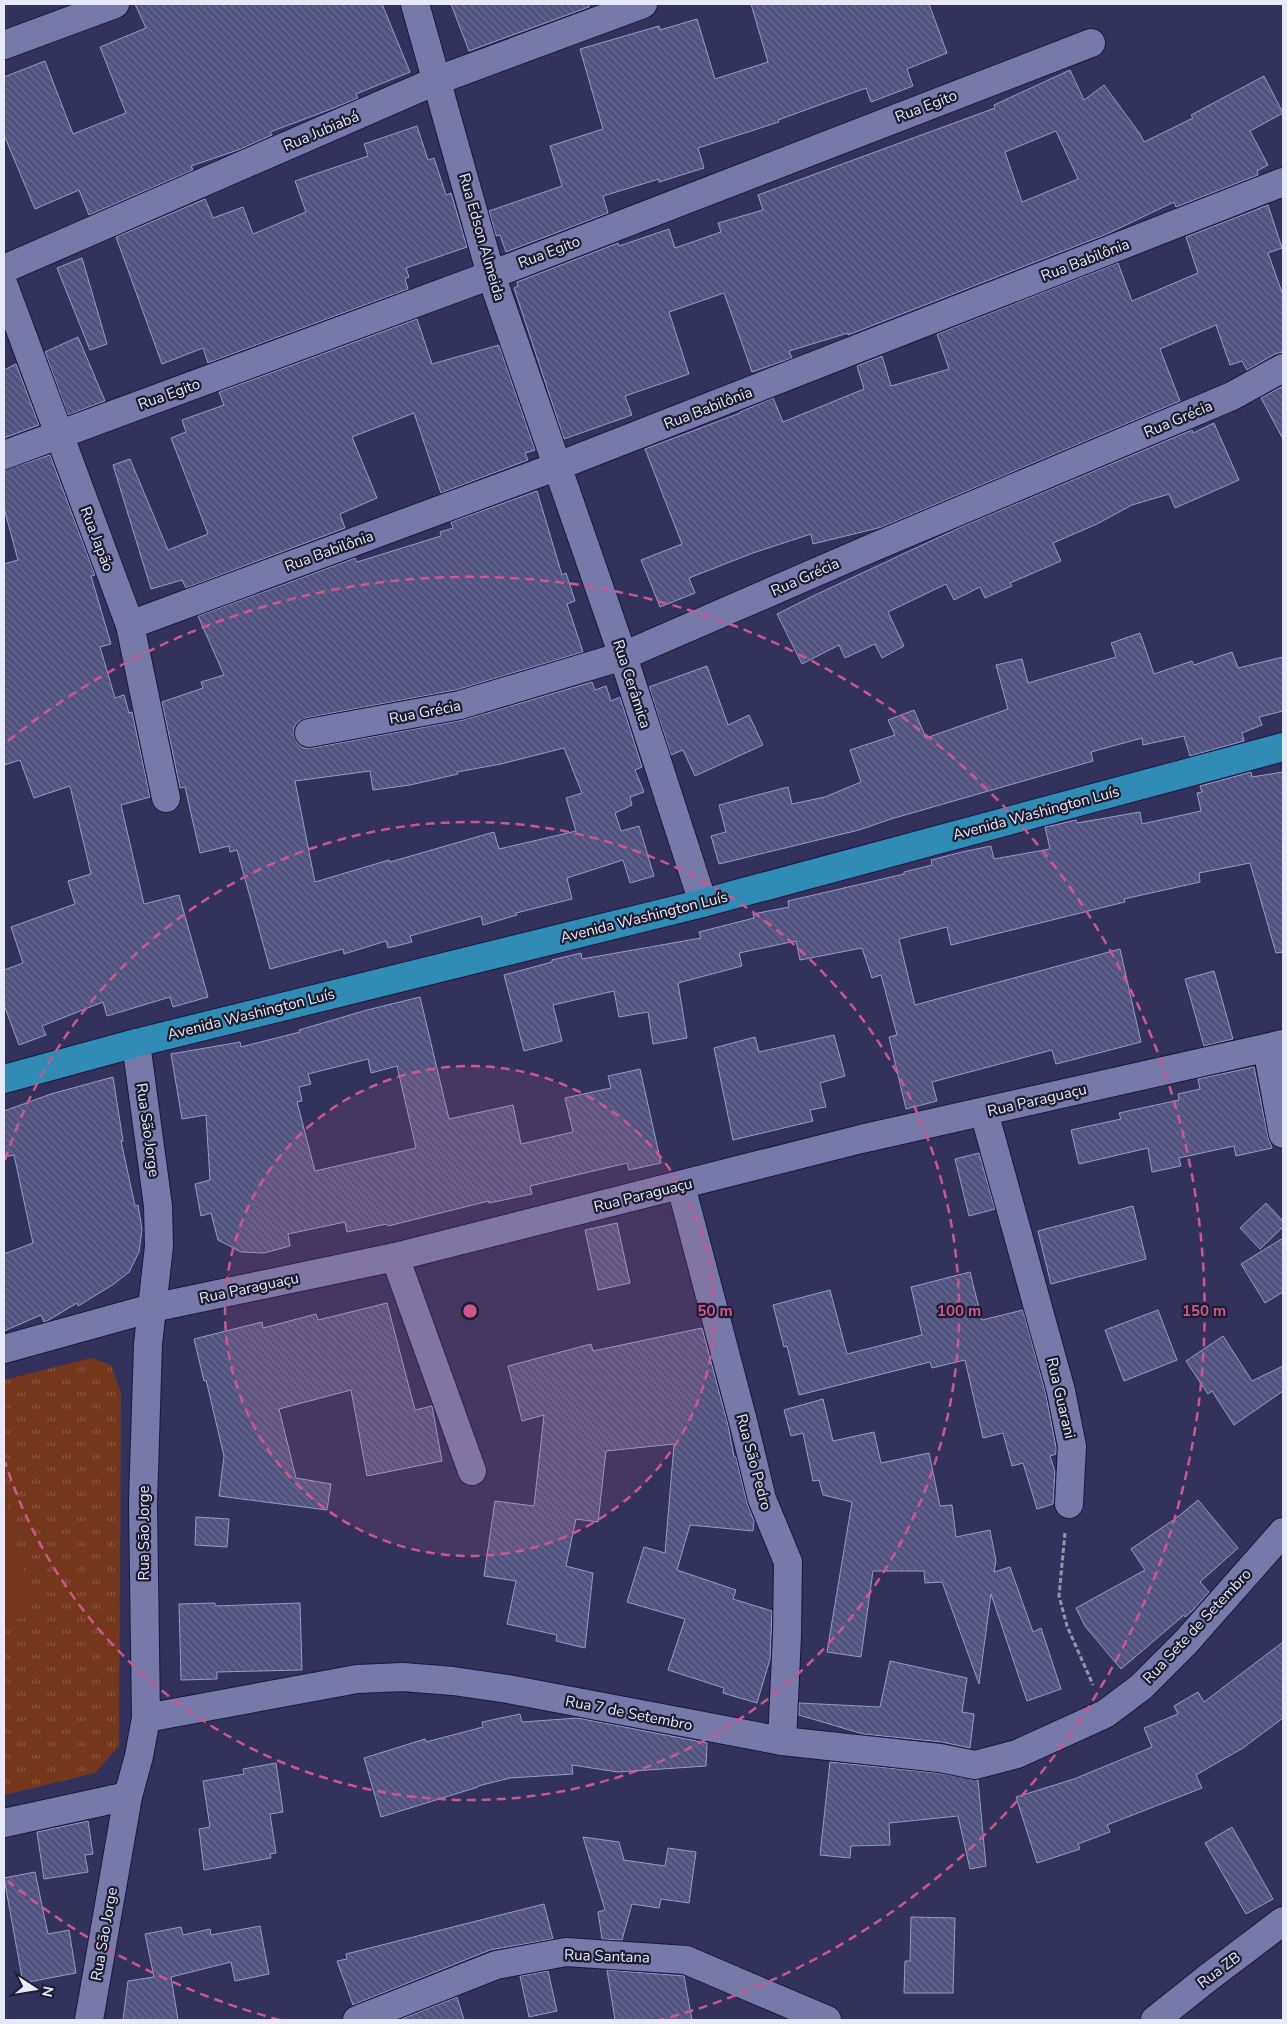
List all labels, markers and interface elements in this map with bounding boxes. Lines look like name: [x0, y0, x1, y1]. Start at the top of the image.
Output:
street label: Rua Egito: [892, 85, 960, 127]
street label: Rua Jubiabá: [280, 106, 362, 156]
street label: Rua Edson Almeida: [454, 171, 510, 303]
street label: Rua Egito: [515, 231, 583, 273]
street label: Rua Babilônia: [1038, 234, 1132, 286]
street label: Rua Egito: [135, 374, 203, 414]
street label: Rua Babilônia: [661, 382, 755, 434]
street label: Rua Grécia: [1141, 396, 1215, 442]
street label: Rua Japão: [75, 504, 119, 574]
street label: Rua Babilônia: [282, 526, 376, 576]
street label: Rua Grécia: [768, 553, 842, 601]
street label: Rua Cerâmica: [608, 637, 656, 731]
street label: Rua Grécia: [387, 695, 463, 729]
street label: Avenida Washington Luís: [950, 781, 1122, 845]
street label: Avenida Washington Luís: [558, 887, 730, 947]
street label: Avenida Washington Luís: [165, 984, 337, 1044]
street label: Rua Paraguaçu: [985, 1079, 1089, 1121]
street label: Rua São Jorge: [131, 1082, 165, 1178]
street label: Rua Paraguaçu: [592, 1173, 694, 1217]
street label: Rua Paraguaçu: [197, 1268, 301, 1308]
text: 50 m: [697, 1301, 733, 1321]
text: 100 m: [937, 1301, 981, 1321]
text: 150 m: [1182, 1301, 1226, 1321]
centre of rings: [461, 1302, 479, 1320]
street label: Rua Guarani: [1042, 1355, 1080, 1441]
street label: Rua São Pedro: [732, 1412, 776, 1512]
street label: Rua São Jorge: [134, 1486, 154, 1580]
street label: Rua Sete de Setembro: [1138, 1564, 1256, 1688]
street label: Rua 7 de Setembro: [564, 1691, 694, 1735]
street label: Rua São Jorge: [86, 1886, 122, 1982]
street label: Rua Santana: [564, 1945, 650, 1967]
street label: Rua ZB: [1193, 1947, 1245, 1993]
north arrow: [10, 1964, 60, 2014]
text: N: [37, 1984, 58, 1999]

